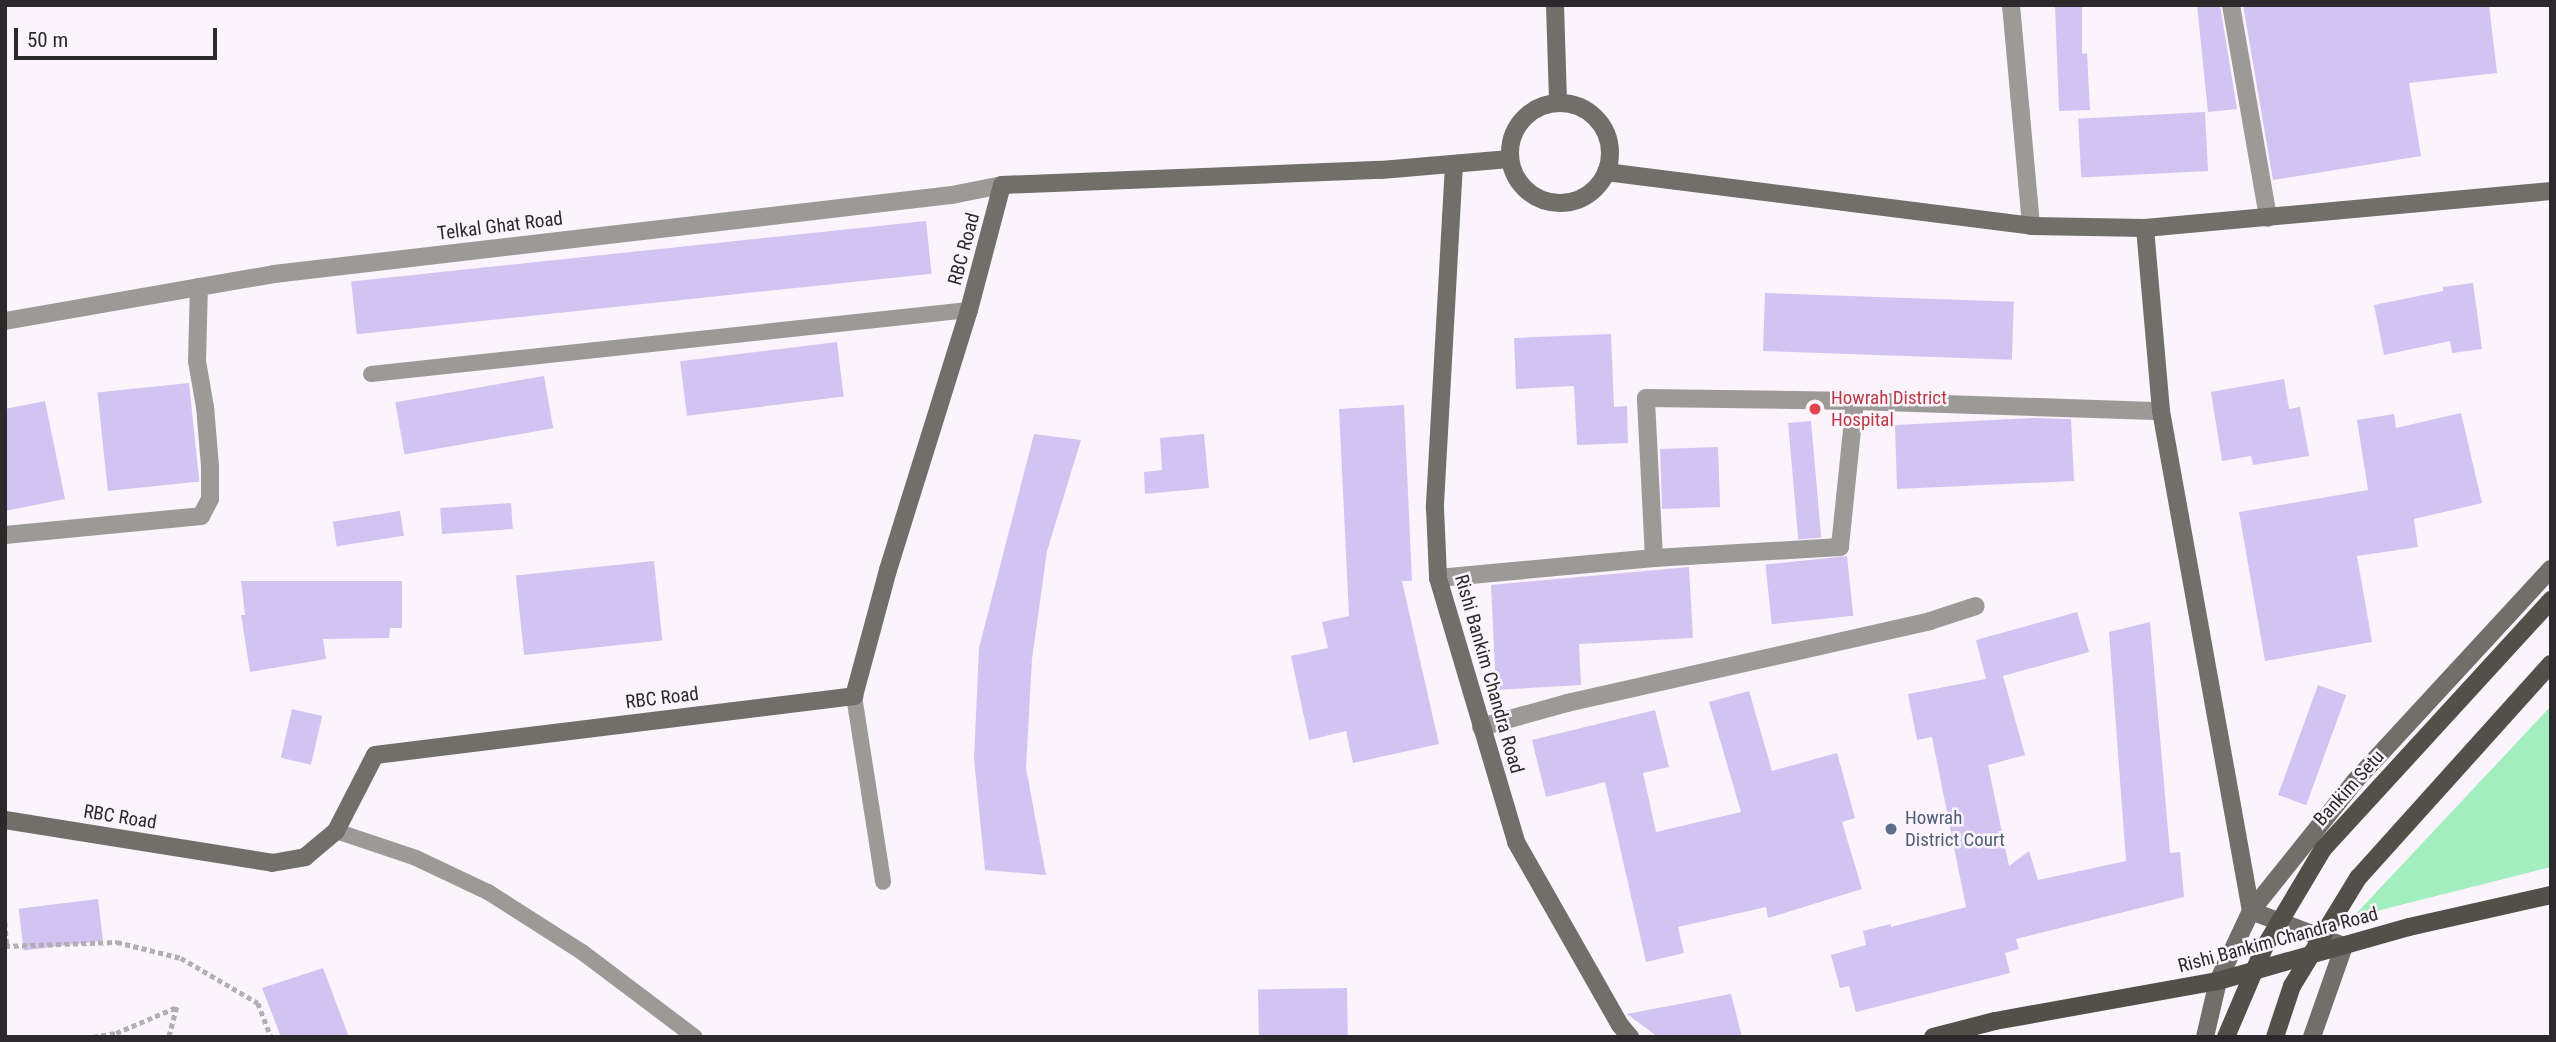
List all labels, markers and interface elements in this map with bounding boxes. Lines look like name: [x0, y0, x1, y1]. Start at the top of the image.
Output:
scale bar: [18, 14, 220, 58]
text: 50 m: [27, 28, 68, 52]
street label: Telkal Ghat Road: [436, 207, 564, 245]
street label: RBC Road: [943, 210, 985, 288]
place label: Howrah District Hospital: [1831, 387, 1947, 431]
marker: Howrah District Hospital: [1805, 399, 1825, 419]
street label: Rishi Bankim Chandra Road: [1450, 572, 1528, 776]
street label: RBC Road: [624, 682, 700, 714]
street label: Bankim Setu: [2309, 746, 2389, 830]
street label: RBC Road: [82, 800, 158, 834]
place label: Howrah District Court: [1905, 807, 2005, 851]
marker: Howrah District Court: [1883, 821, 1899, 837]
street label: Rishi Bankim Chandra Road: [2176, 902, 2380, 978]

